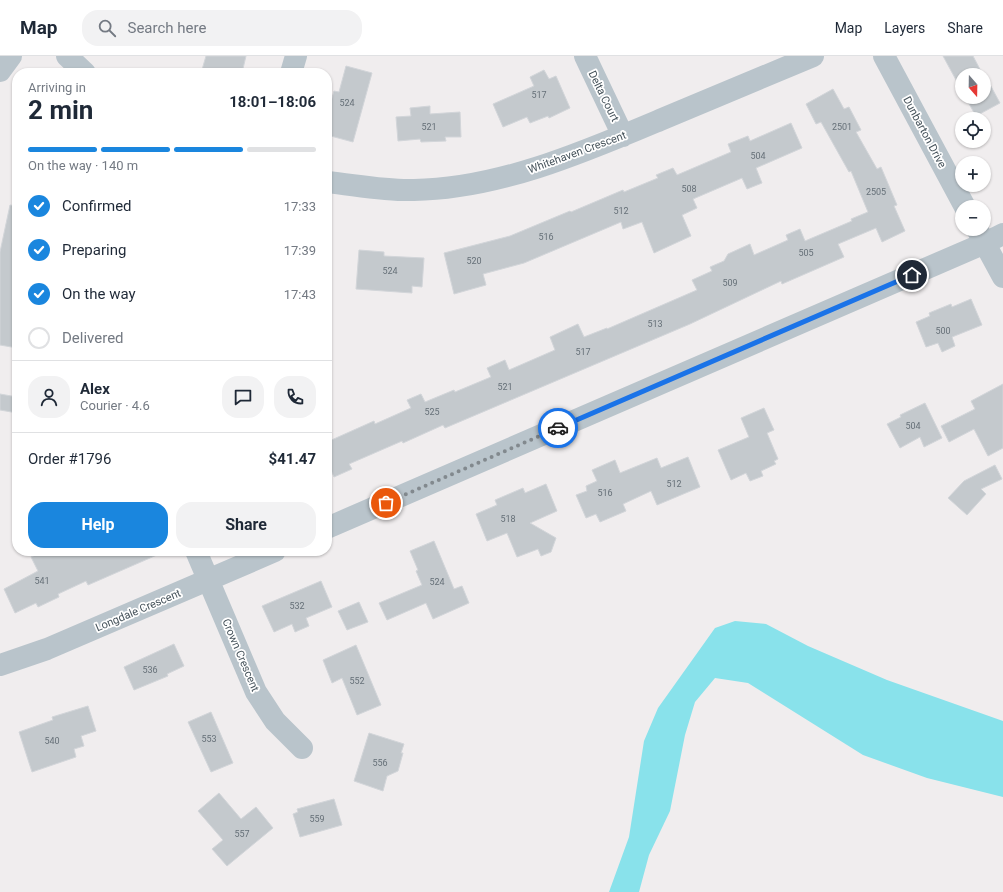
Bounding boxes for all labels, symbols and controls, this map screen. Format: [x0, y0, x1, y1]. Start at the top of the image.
search box [82, 10, 362, 46]
text: Map [20, 16, 58, 39]
icon: search [96, 17, 118, 39]
text: Search here [128, 19, 206, 37]
text: Map [835, 20, 862, 36]
text: Layers [884, 20, 925, 36]
text: Share [947, 20, 983, 36]
north arrow [955, 68, 991, 104]
map controls [955, 68, 991, 236]
street label: Delta Court [586, 69, 622, 124]
text: Arriving in [28, 80, 86, 95]
house number: 517 [531, 90, 547, 100]
text: 18:01–18:06 [229, 93, 316, 111]
street label: Dunbarton Drive [900, 94, 949, 170]
text: 2 min [28, 95, 93, 125]
house number: 524 [339, 98, 355, 108]
button: locate [955, 112, 991, 148]
house number: 521 [421, 122, 437, 132]
house number: 2501 [832, 122, 852, 132]
street label: Whitehaven Crescent [526, 129, 628, 176]
house number: 504 [750, 151, 766, 161]
button: + [955, 156, 991, 192]
text: On the way · 140 m [28, 158, 138, 173]
house number: 508 [681, 184, 697, 194]
house number: 2505 [866, 187, 886, 197]
icon: check [28, 195, 50, 217]
text: Confirmed [62, 197, 132, 215]
text: 17:33 [284, 199, 316, 214]
button: − [955, 200, 991, 236]
house number: 512 [613, 206, 629, 216]
house number: 516 [538, 232, 554, 242]
icon: check [28, 239, 50, 261]
text: Preparing [62, 241, 126, 259]
text: 17:39 [284, 243, 316, 258]
house number: 505 [798, 248, 814, 258]
house number: 520 [466, 256, 482, 266]
pin [895, 258, 929, 292]
icon: home [901, 264, 923, 286]
house number: 524 [382, 266, 398, 276]
house number: 509 [722, 278, 738, 288]
icon: check [28, 283, 50, 305]
text: On the way [62, 285, 136, 303]
text: 17:43 [284, 287, 316, 302]
house number: 513 [647, 319, 663, 329]
house number: 500 [935, 326, 951, 336]
text: Delivered [62, 329, 124, 347]
house number: 517 [575, 347, 591, 357]
button: person [28, 376, 70, 418]
button: chat [222, 376, 264, 418]
button: phone [274, 376, 316, 418]
text: Alex [80, 380, 110, 398]
house number: 521 [497, 382, 513, 392]
text: Courier · 4.6 [80, 398, 150, 413]
house number: 525 [424, 407, 440, 417]
courier [538, 408, 578, 448]
icon: car [547, 417, 569, 439]
house number: 504 [905, 421, 921, 431]
text: Order #1796 [28, 450, 111, 468]
text: $41.47 [269, 450, 316, 468]
house number: 512 [666, 479, 682, 489]
pin [369, 486, 403, 520]
house number: 516 [597, 488, 613, 498]
icon: bag [375, 492, 397, 514]
button: Help [28, 502, 168, 548]
button: Share [176, 502, 316, 548]
house number: 518 [500, 514, 516, 524]
house number: 541 [34, 576, 50, 586]
house number: 524 [429, 577, 445, 587]
street label: Longdale Crescent [94, 586, 183, 634]
house number: 532 [289, 601, 305, 611]
street label: Crown Crescent [219, 617, 262, 694]
house number: 536 [142, 665, 158, 675]
house number: 552 [349, 676, 365, 686]
house number: 553 [201, 734, 217, 744]
house number: 540 [44, 736, 60, 746]
house number: 556 [372, 758, 388, 768]
house number: 559 [309, 814, 325, 824]
house number: 557 [234, 829, 250, 839]

